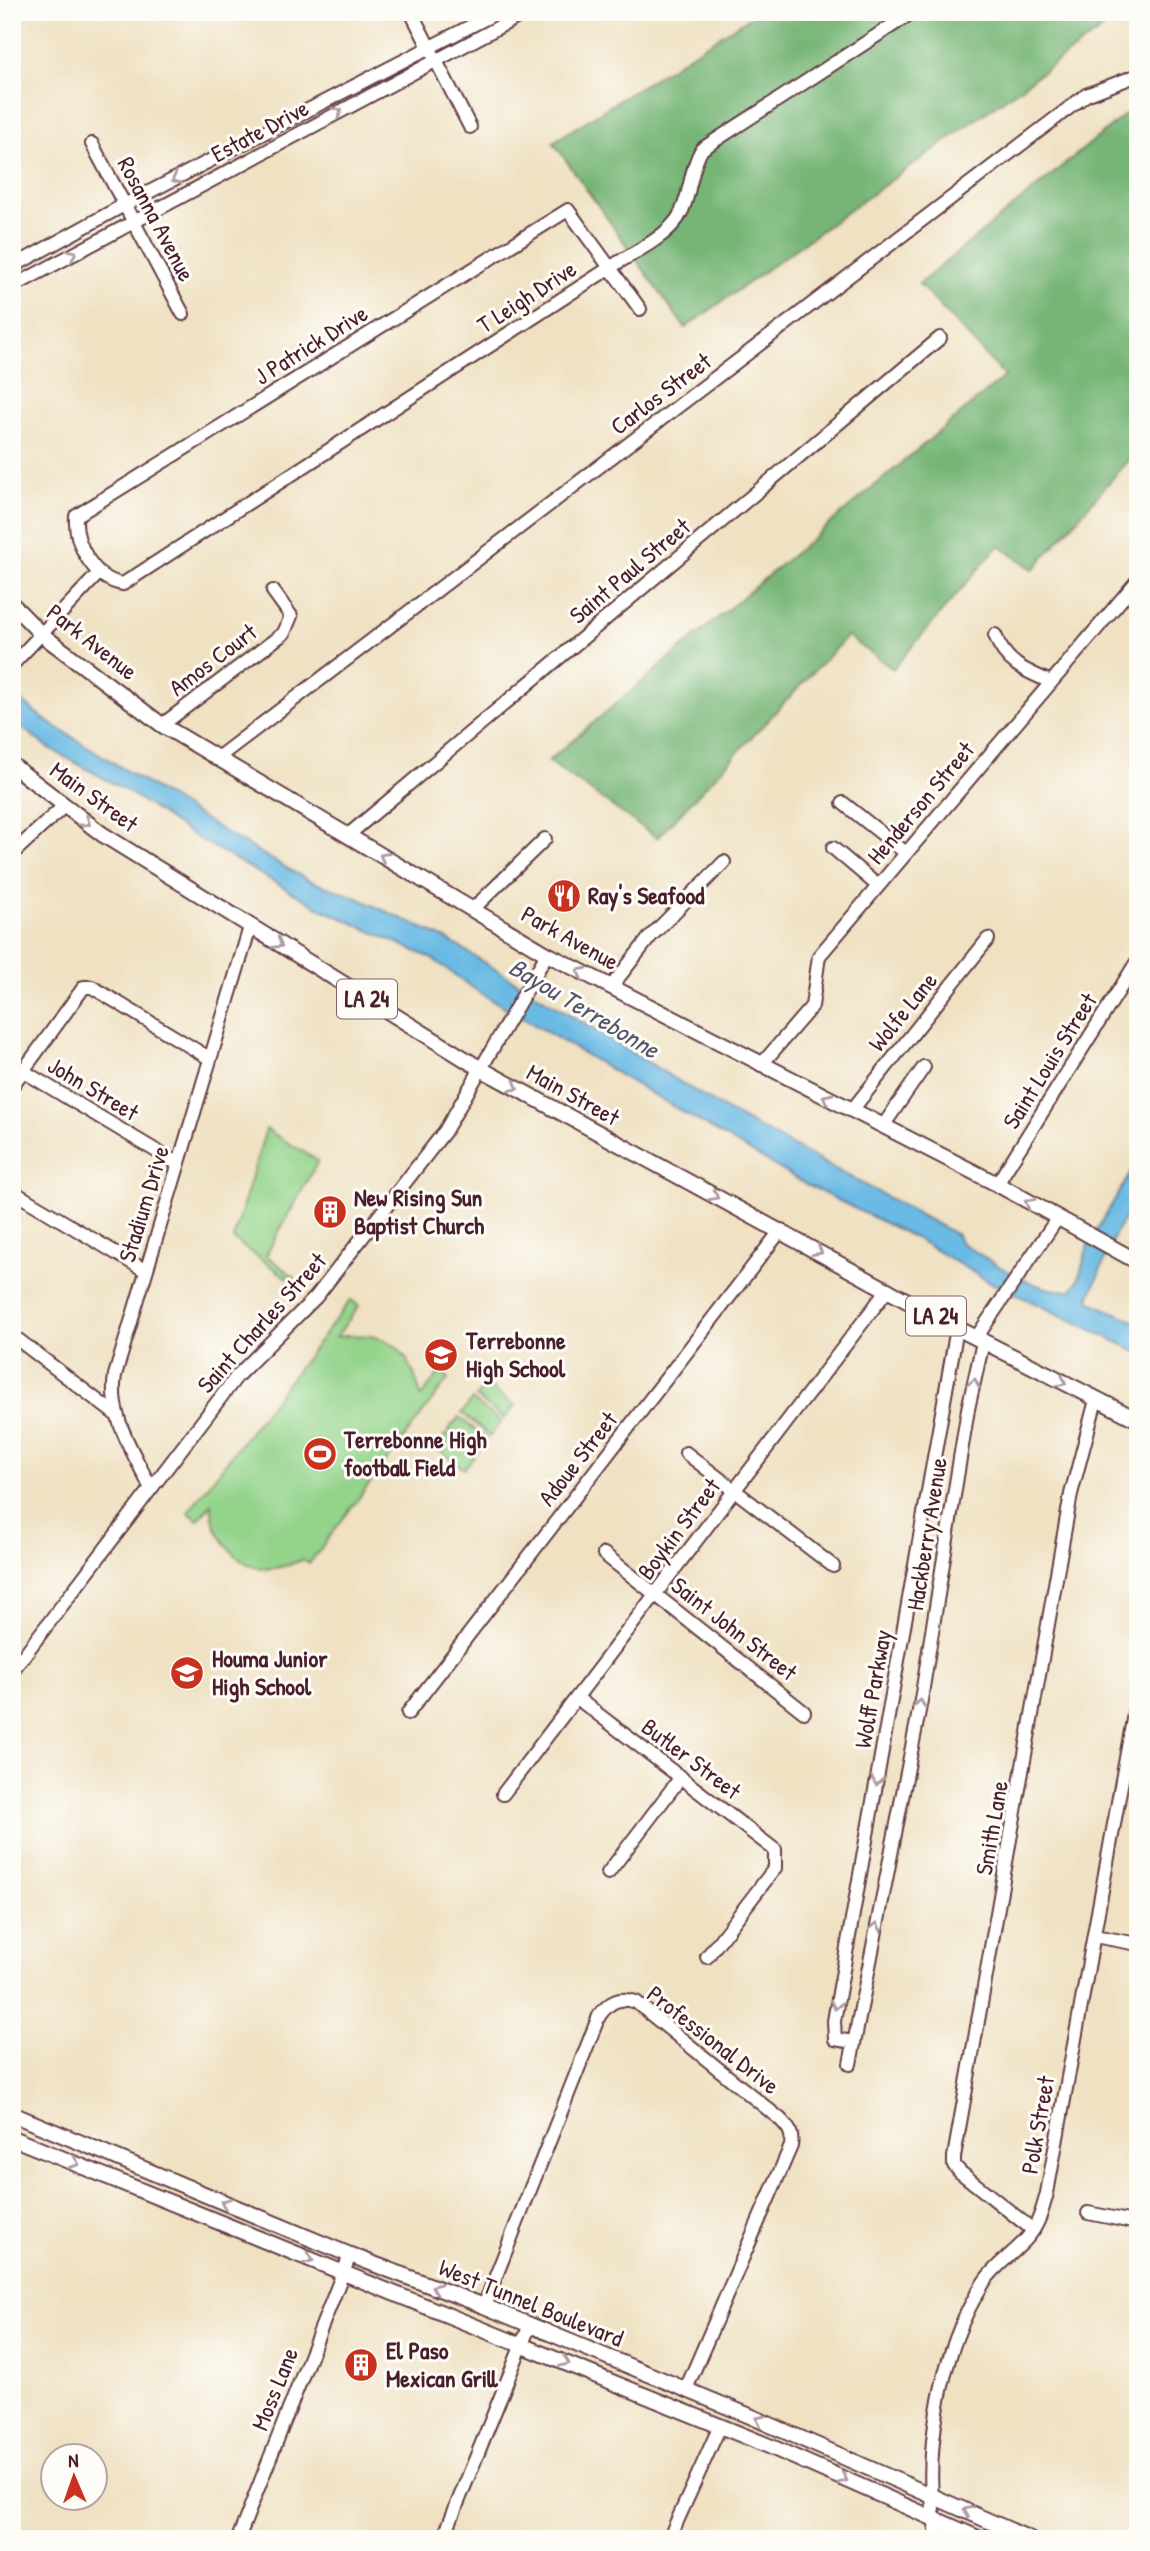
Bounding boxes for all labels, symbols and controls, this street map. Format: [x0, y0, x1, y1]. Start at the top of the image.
street label: Estate Drive [205, 91, 314, 169]
one-way arrow [331, 107, 343, 121]
street label: Rosanna Avenue [111, 151, 203, 287]
one-way arrow [171, 170, 184, 184]
one-way arrow [65, 249, 78, 263]
street label: T Leigh Drive [471, 252, 583, 340]
street label: J Patrick Drive [248, 296, 374, 392]
street label: Carlos Street [603, 344, 718, 442]
street label: Saint Paul Street [562, 510, 697, 630]
street label: Park Avenue [41, 596, 145, 687]
street label: Amos Court [162, 615, 264, 703]
street label: Henderson Street [859, 734, 981, 870]
street label: Main Street [44, 753, 146, 839]
one-way arrow [78, 814, 91, 826]
one-way arrow [379, 852, 391, 865]
restaurant icon: Ray's Seafood [545, 877, 583, 915]
place label: Ray's Seafood [588, 879, 705, 912]
street label: Park Avenue [516, 897, 625, 977]
one-way arrow [270, 935, 283, 948]
water label: Bayou Terrebonne [502, 949, 667, 1068]
street label: Wolfe Lane [860, 965, 944, 1058]
one-way arrow [576, 966, 588, 980]
road number: LA 24 [337, 980, 397, 1018]
street label: Saint Louis Street [995, 986, 1104, 1135]
street label: John Street [42, 1048, 146, 1128]
street label: Main Street [521, 1056, 626, 1133]
one-way arrow [507, 1079, 519, 1092]
one-way arrow [822, 1092, 834, 1106]
street label: Stadium Drive [110, 1141, 176, 1266]
place label: New Rising Sun Baptist Church [354, 1181, 484, 1242]
one-way arrow [707, 1187, 719, 1201]
building icon: New Rising Sun Baptist Church [311, 1193, 349, 1231]
one-way arrow [1023, 1198, 1036, 1211]
one-way arrow [811, 1243, 824, 1256]
street label: Saint Charles Street [190, 1245, 333, 1400]
road number: LA 24 [906, 1296, 966, 1336]
place label: Terrebonne High School [465, 1324, 566, 1385]
school or university icon: Terrebonne High School [422, 1336, 460, 1374]
one-way arrow [1055, 1373, 1067, 1387]
one-way arrow [966, 1377, 980, 1389]
street label: Adoue Street [530, 1404, 625, 1512]
place label: Terrebonne High football Field [343, 1423, 487, 1483]
sports icon: Terrebonne High football Field [301, 1435, 339, 1473]
street label: Hackberry Avenue [898, 1455, 954, 1613]
street label: Boykin Street [629, 1470, 727, 1586]
street label: Saint John Street [665, 1569, 805, 1688]
street label: Wolff Parkway [846, 1627, 898, 1751]
place label: Houma Junior High School [212, 1642, 328, 1703]
school or university icon: Houma Junior High School [168, 1654, 206, 1692]
one-way arrow [912, 1698, 927, 1710]
street label: Butler Street [635, 1710, 748, 1807]
one-way arrow [871, 1775, 886, 1787]
street label: Smith Lane [967, 1778, 1015, 1878]
one-way arrow [868, 1921, 883, 1933]
street label: Professional Drive [641, 1978, 787, 2101]
one-way arrow [830, 1999, 845, 2011]
street label: Polk Street [1013, 2073, 1061, 2176]
one-way arrow [69, 2155, 81, 2169]
one-way arrow [219, 2197, 231, 2211]
one-way arrow [302, 2250, 314, 2264]
street label: West Tunnel Boulevard [434, 2250, 628, 2354]
one-way arrow [430, 2282, 442, 2296]
place label: El Paso Mexican Grill [386, 2334, 498, 2394]
street label: Moss Lane [243, 2342, 305, 2435]
building icon: El Paso Mexican Grill [342, 2346, 380, 2384]
one-way arrow [558, 2354, 570, 2368]
one-way arrow [754, 2414, 767, 2428]
north arrow [38, 2442, 108, 2512]
text: N [68, 2447, 79, 2473]
one-way arrow [835, 2471, 848, 2485]
one-way arrow [963, 2505, 975, 2519]

